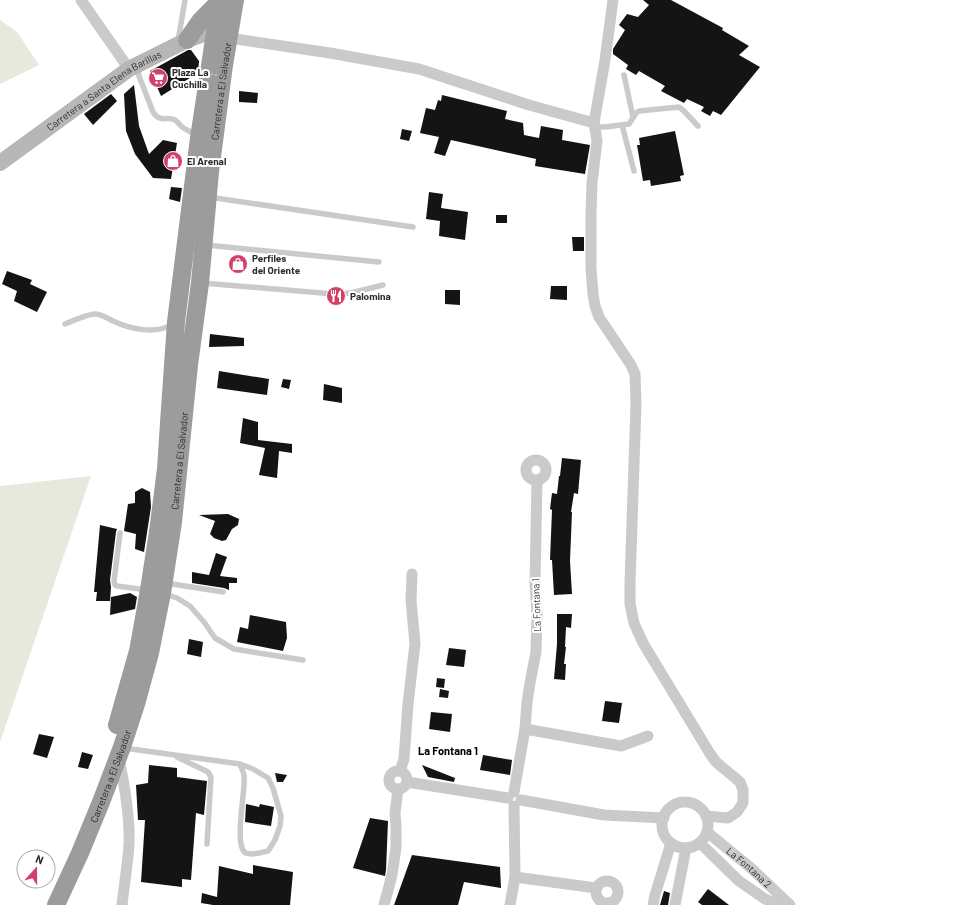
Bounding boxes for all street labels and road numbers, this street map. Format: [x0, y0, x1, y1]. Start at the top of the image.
street label: Carretera a El Salvador [208, 41, 234, 141]
street label: Carretera a Santa Elena Barillas [44, 48, 163, 133]
street label: Carretera a El Salvador [168, 411, 190, 510]
street label: La Fontana 1 [529, 578, 543, 632]
street label: Carretera a El Salvador [87, 728, 133, 824]
street label: La Fontana 2 [724, 845, 774, 890]

